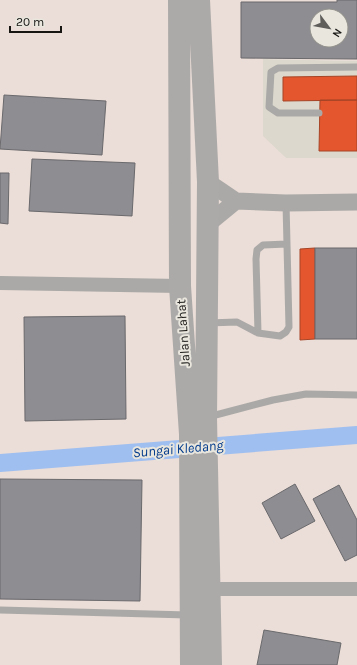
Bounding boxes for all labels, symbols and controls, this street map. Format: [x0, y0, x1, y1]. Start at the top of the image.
scale bar [10, 8, 61, 34]
north arrow [309, 8, 349, 48]
text: 20 m [16, 15, 44, 29]
text: N [329, 26, 345, 40]
street label: Jalan Lahat [173, 299, 193, 367]
water label: Sungai Kledang [132, 437, 225, 461]

